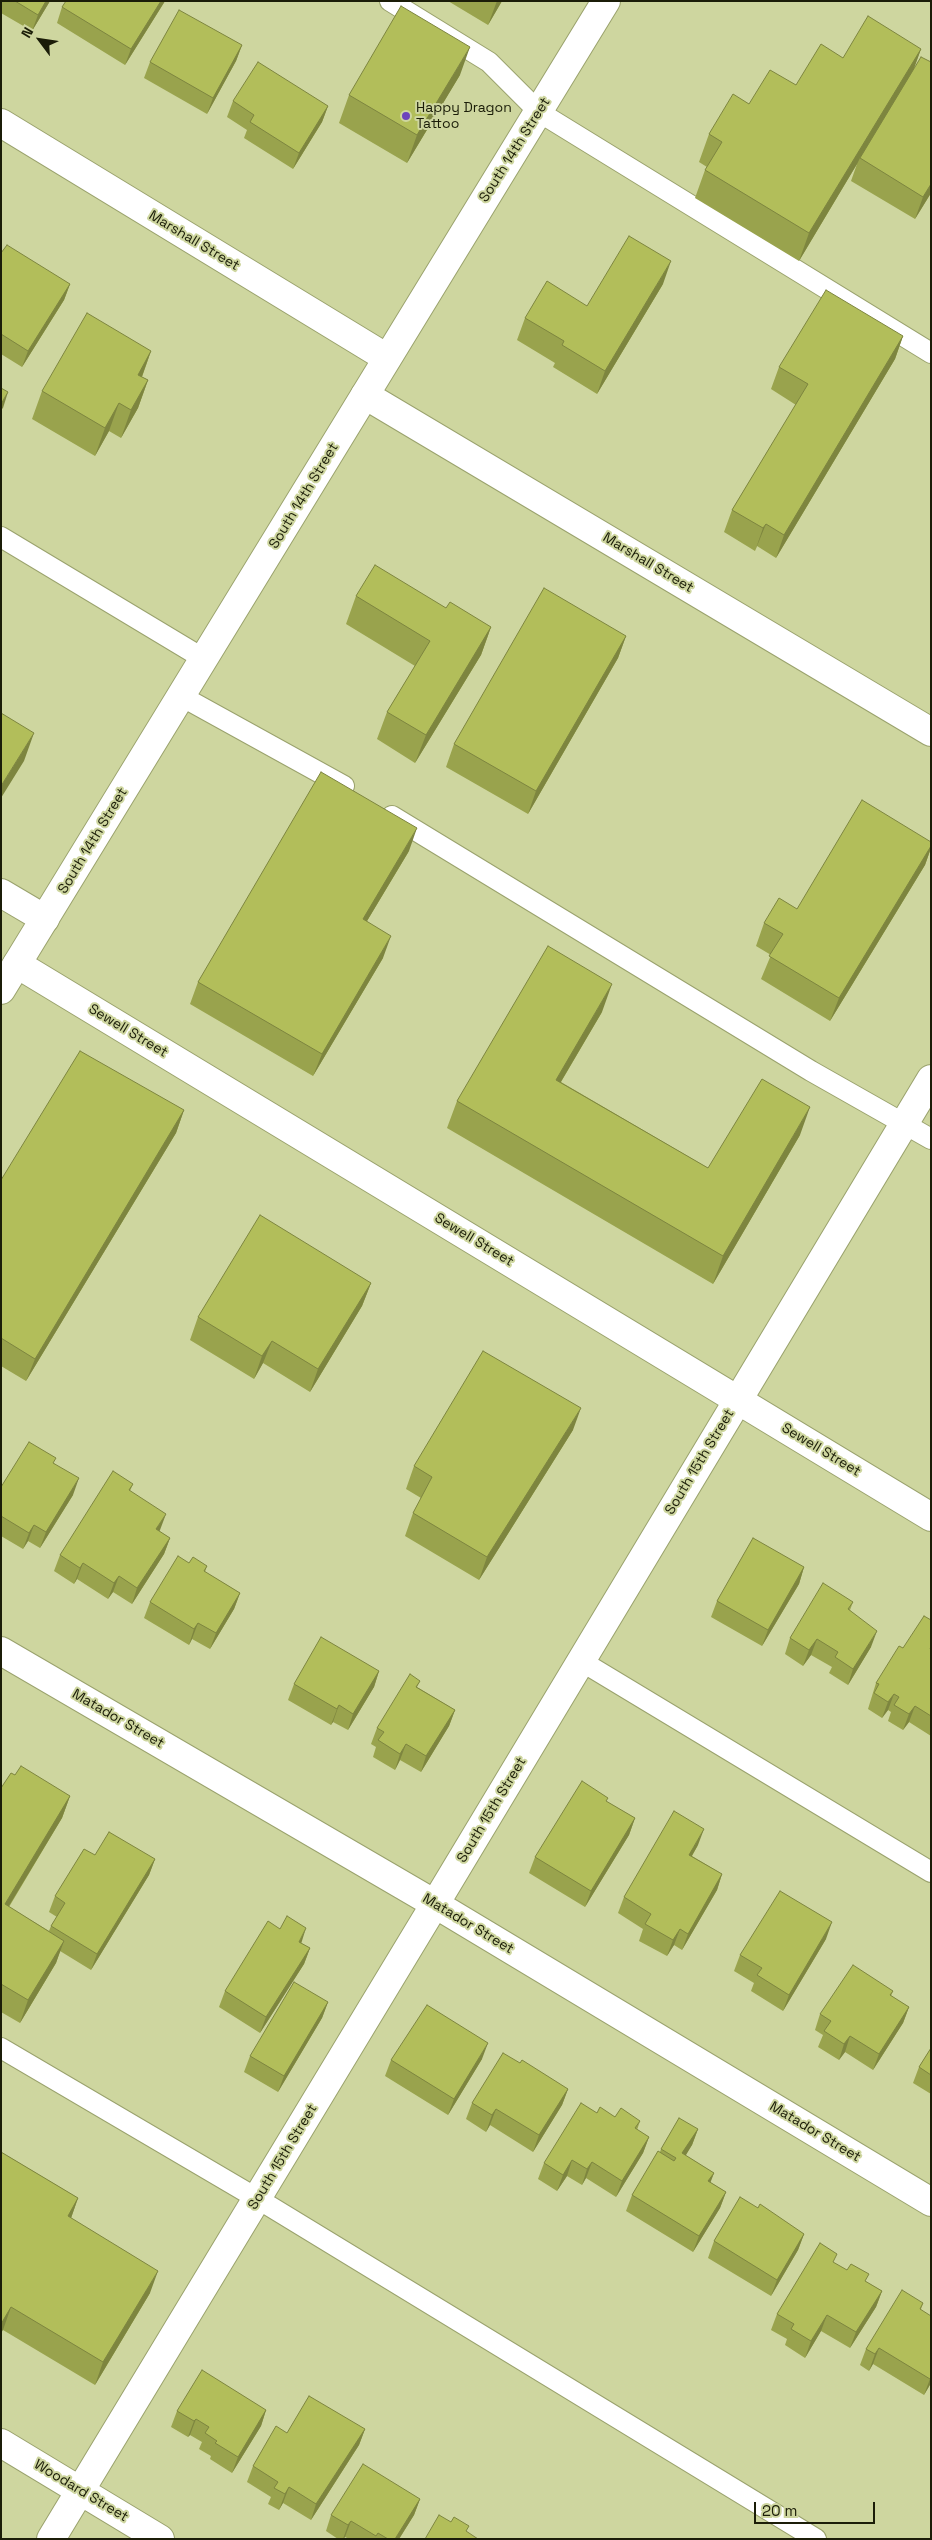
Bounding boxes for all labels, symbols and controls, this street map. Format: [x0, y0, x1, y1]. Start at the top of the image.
north arrow [15, 15, 65, 65]
text: N [17, 24, 37, 41]
street label: South 14th Street [476, 94, 554, 206]
place label: Happy Dragon Tattoo [416, 100, 512, 132]
marker: Happy Dragon Tattoo [400, 110, 412, 122]
street label: Marshall Street [146, 207, 242, 275]
street label: South 14th Street [266, 440, 342, 552]
street label: Marshall Street [600, 529, 696, 597]
street label: South 14th Street [55, 785, 131, 897]
street label: Sewell Street [85, 1001, 171, 1061]
street label: Sewell Street [431, 1210, 517, 1270]
street label: South 15th Street [662, 1406, 738, 1518]
street label: Sewell Street [778, 1420, 864, 1480]
street label: Matador Street [69, 1686, 167, 1752]
street label: South 15th Street [454, 1754, 530, 1866]
street label: Matador Street [419, 1890, 517, 1958]
street label: Matador Street [766, 2098, 864, 2166]
street label: South 15th Street [245, 2101, 321, 2213]
street label: Woodard Street [31, 2456, 131, 2526]
scale bar [757, 2492, 878, 2524]
text: 20 m [762, 2501, 797, 2520]

